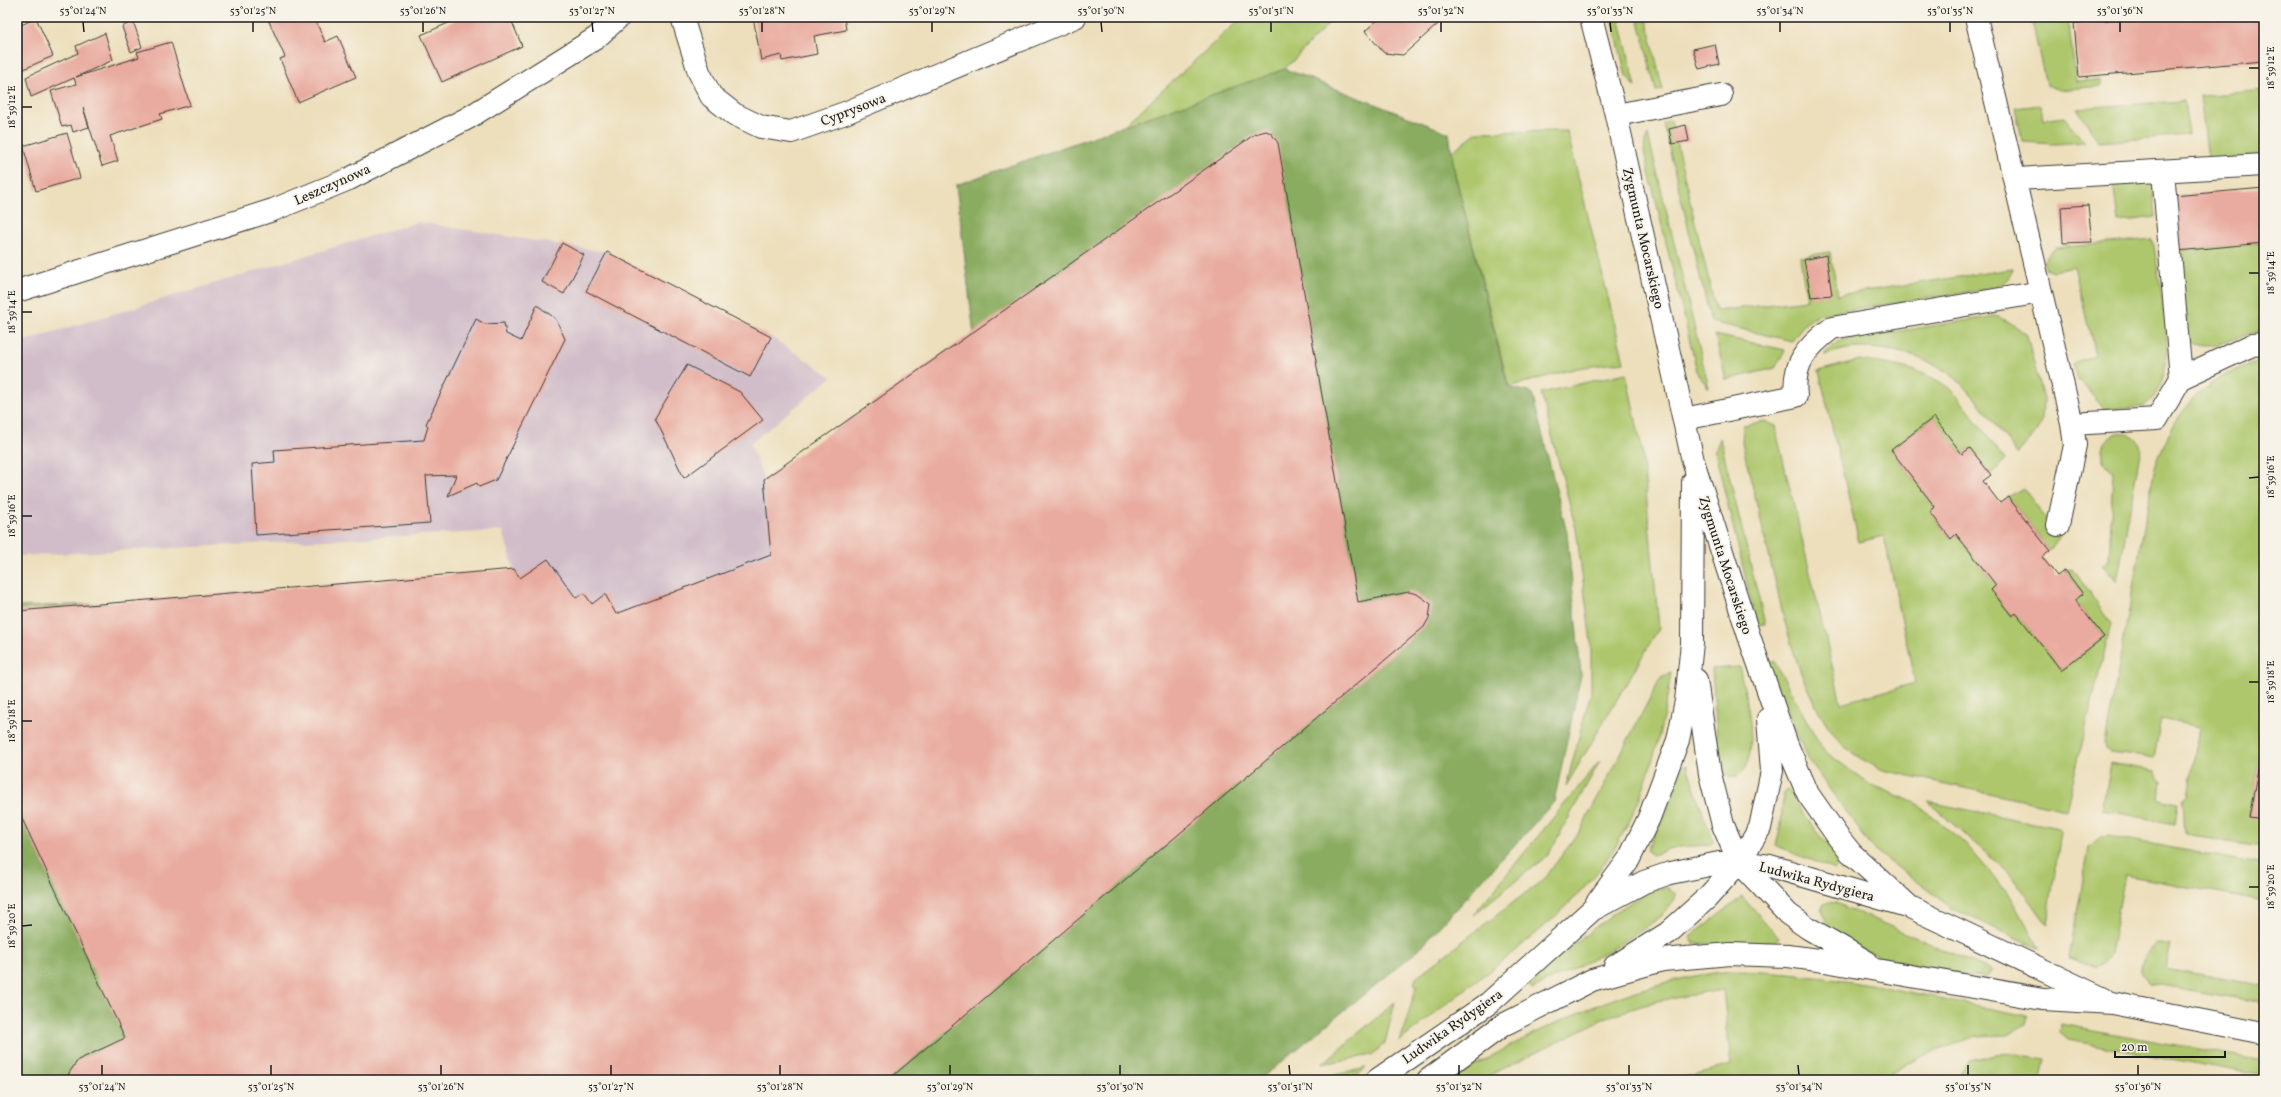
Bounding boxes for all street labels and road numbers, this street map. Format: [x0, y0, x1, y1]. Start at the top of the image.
street label: Cyprysowa [818, 89, 889, 132]
street label: Leszczynowa [291, 160, 374, 211]
street label: Zygmunta Mocarskiego [1617, 166, 1668, 311]
street label: Zygmunta Mocarskiego [1693, 494, 1756, 637]
street label: Ludwika Rydygiera [1757, 858, 1876, 907]
street label: Ludwika Rydygiera [1399, 985, 1507, 1069]

